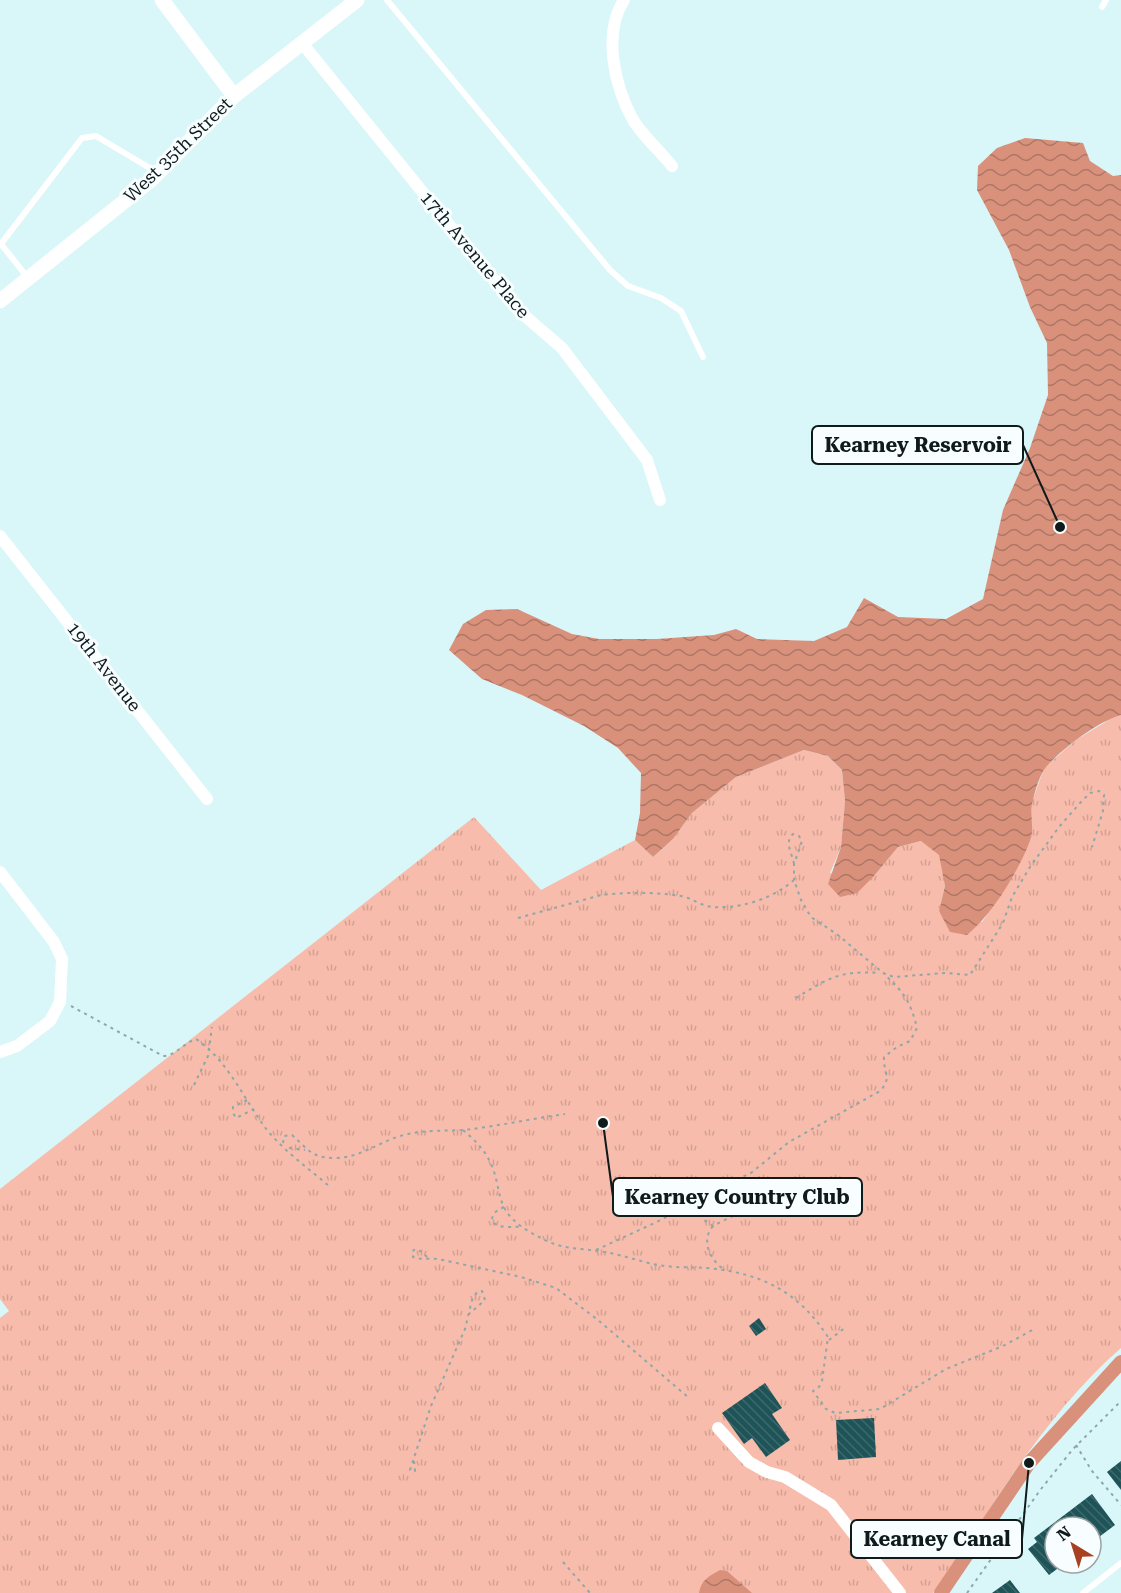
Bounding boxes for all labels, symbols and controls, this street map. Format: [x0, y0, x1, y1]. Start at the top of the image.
street label: West 35th Street [119, 93, 236, 206]
street label: 17th Avenue Place [416, 187, 534, 322]
callout: Kearney Reservoir [812, 426, 1023, 464]
text: Kearney Reservoir [824, 433, 1012, 457]
street label: 19th Avenue [63, 618, 146, 716]
callout: Kearney Country Club [613, 1178, 862, 1216]
text: Kearney Country Club [624, 1185, 850, 1209]
north arrow [1043, 1515, 1103, 1575]
callout: Kearney Canal [851, 1520, 1022, 1558]
text: N [1053, 1522, 1075, 1545]
text: Kearney Canal [863, 1527, 1011, 1551]

